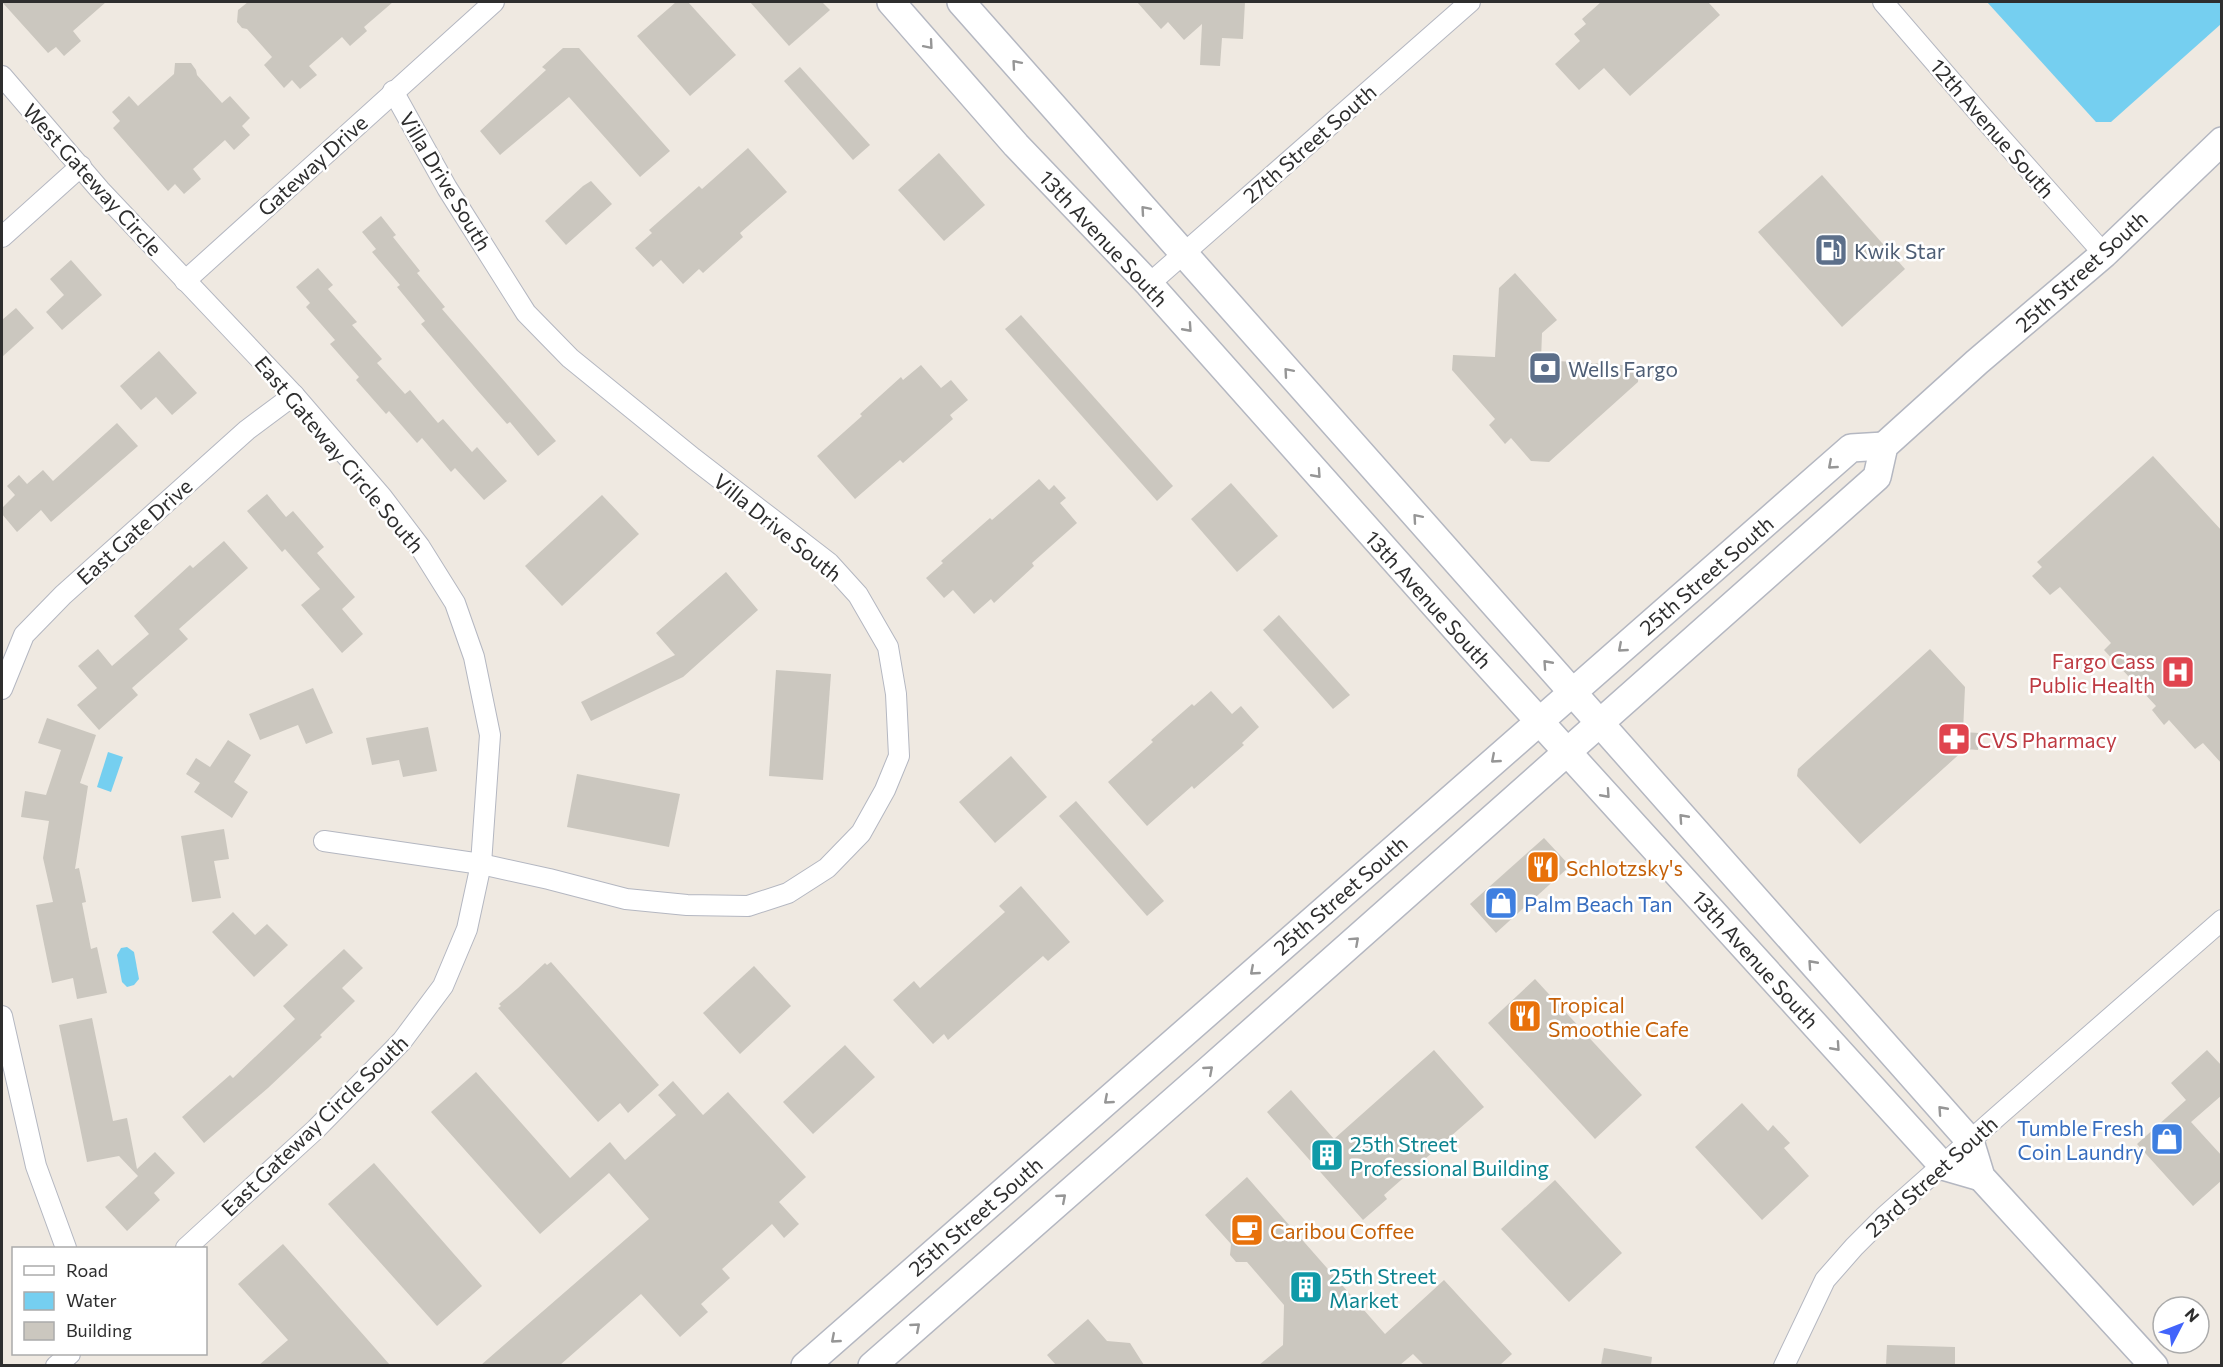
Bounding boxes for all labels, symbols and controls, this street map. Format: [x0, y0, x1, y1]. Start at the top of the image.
one-way arrow [922, 39, 933, 49]
street label: 12th Avenue South [1926, 53, 2060, 203]
one-way arrow [1012, 60, 1023, 71]
street label: 27th Street South [1237, 78, 1381, 208]
street label: West Gateway Circle [18, 98, 168, 260]
street label: Villa Drive South [395, 107, 497, 255]
street label: Gateway Drive [252, 109, 372, 221]
street label: 13th Avenue South [1035, 165, 1173, 311]
street label: 25th Street South [2010, 205, 2152, 337]
one-way arrow [1141, 206, 1152, 217]
fuel station icon: Kwik Star [1813, 232, 1849, 268]
place label: Kwik Star [1854, 238, 1945, 263]
one-way arrow [1181, 321, 1192, 332]
street label: East Gateway Circle South [250, 350, 430, 558]
bank icon: Wells Fargo [1527, 350, 1563, 386]
place label: Wells Fargo [1568, 356, 1678, 381]
one-way arrow [1284, 368, 1295, 379]
one-way arrow [1828, 458, 1839, 469]
one-way arrow [1310, 467, 1321, 477]
street label: Villa Drive South [709, 468, 847, 586]
street label: East Gate Drive [71, 473, 197, 589]
street label: 25th Street South [1634, 510, 1778, 640]
one-way arrow [1414, 514, 1425, 525]
street label: 13th Avenue South [1361, 525, 1497, 673]
one-way arrow [1618, 641, 1629, 652]
place label: Fargo Cass Public Health [2029, 648, 2155, 697]
hospital icon: Fargo Cass Public Health [2160, 654, 2196, 690]
one-way arrow [1543, 660, 1554, 671]
pharmacy icon: CVS Pharmacy [1936, 721, 1972, 757]
place label: CVS Pharmacy [1977, 727, 2117, 752]
one-way arrow [1491, 752, 1502, 763]
one-way arrow [1599, 787, 1610, 798]
one-way arrow [1679, 814, 1690, 825]
street label: 25th Street South [1268, 830, 1412, 960]
restaurant icon: Schlotzsky's [1525, 849, 1561, 885]
place label: Schlotzsky's [1566, 855, 1683, 880]
shop icon: Palm Beach Tan [1483, 885, 1519, 921]
street label: 13th Avenue South [1688, 885, 1824, 1033]
place label: Palm Beach Tan [1524, 891, 1673, 916]
one-way arrow [1348, 937, 1359, 948]
one-way arrow [1808, 960, 1819, 971]
one-way arrow [1250, 964, 1261, 975]
place label: Tropical Smoothie Cafe [1548, 992, 1689, 1041]
restaurant icon: Tropical Smoothie Cafe [1507, 998, 1543, 1034]
street label: East Gateway Circle South [216, 1029, 412, 1221]
one-way arrow [1829, 1040, 1840, 1051]
one-way arrow [1202, 1066, 1213, 1077]
one-way arrow [1104, 1093, 1115, 1104]
one-way arrow [1938, 1106, 1949, 1116]
street label: 23rd Street South [1860, 1110, 2002, 1242]
place label: Tumble Fresh Coin Laundry [2017, 1115, 2144, 1164]
shop icon: Tumble Fresh Coin Laundry [2149, 1121, 2185, 1157]
place label: 25th Street Professional Building [1350, 1131, 1549, 1180]
building icon: 25th Street Professional Building [1309, 1137, 1345, 1173]
street label: 25th Street South [903, 1151, 1047, 1281]
one-way arrow [1055, 1194, 1066, 1205]
cafe icon: Caribou Coffee [1229, 1212, 1265, 1248]
place label: Caribou Coffee [1270, 1218, 1414, 1243]
legend [12, 1247, 207, 1355]
text: Road [66, 1259, 108, 1281]
place label: 25th Street Market [1329, 1263, 1437, 1312]
building icon: 25th Street Market [1288, 1269, 1324, 1305]
text: Water [66, 1289, 117, 1311]
north arrow [2151, 1295, 2211, 1355]
text: N [2181, 1304, 2204, 1325]
text: Building [66, 1319, 132, 1341]
one-way arrow [909, 1323, 919, 1334]
one-way arrow [831, 1332, 842, 1343]

